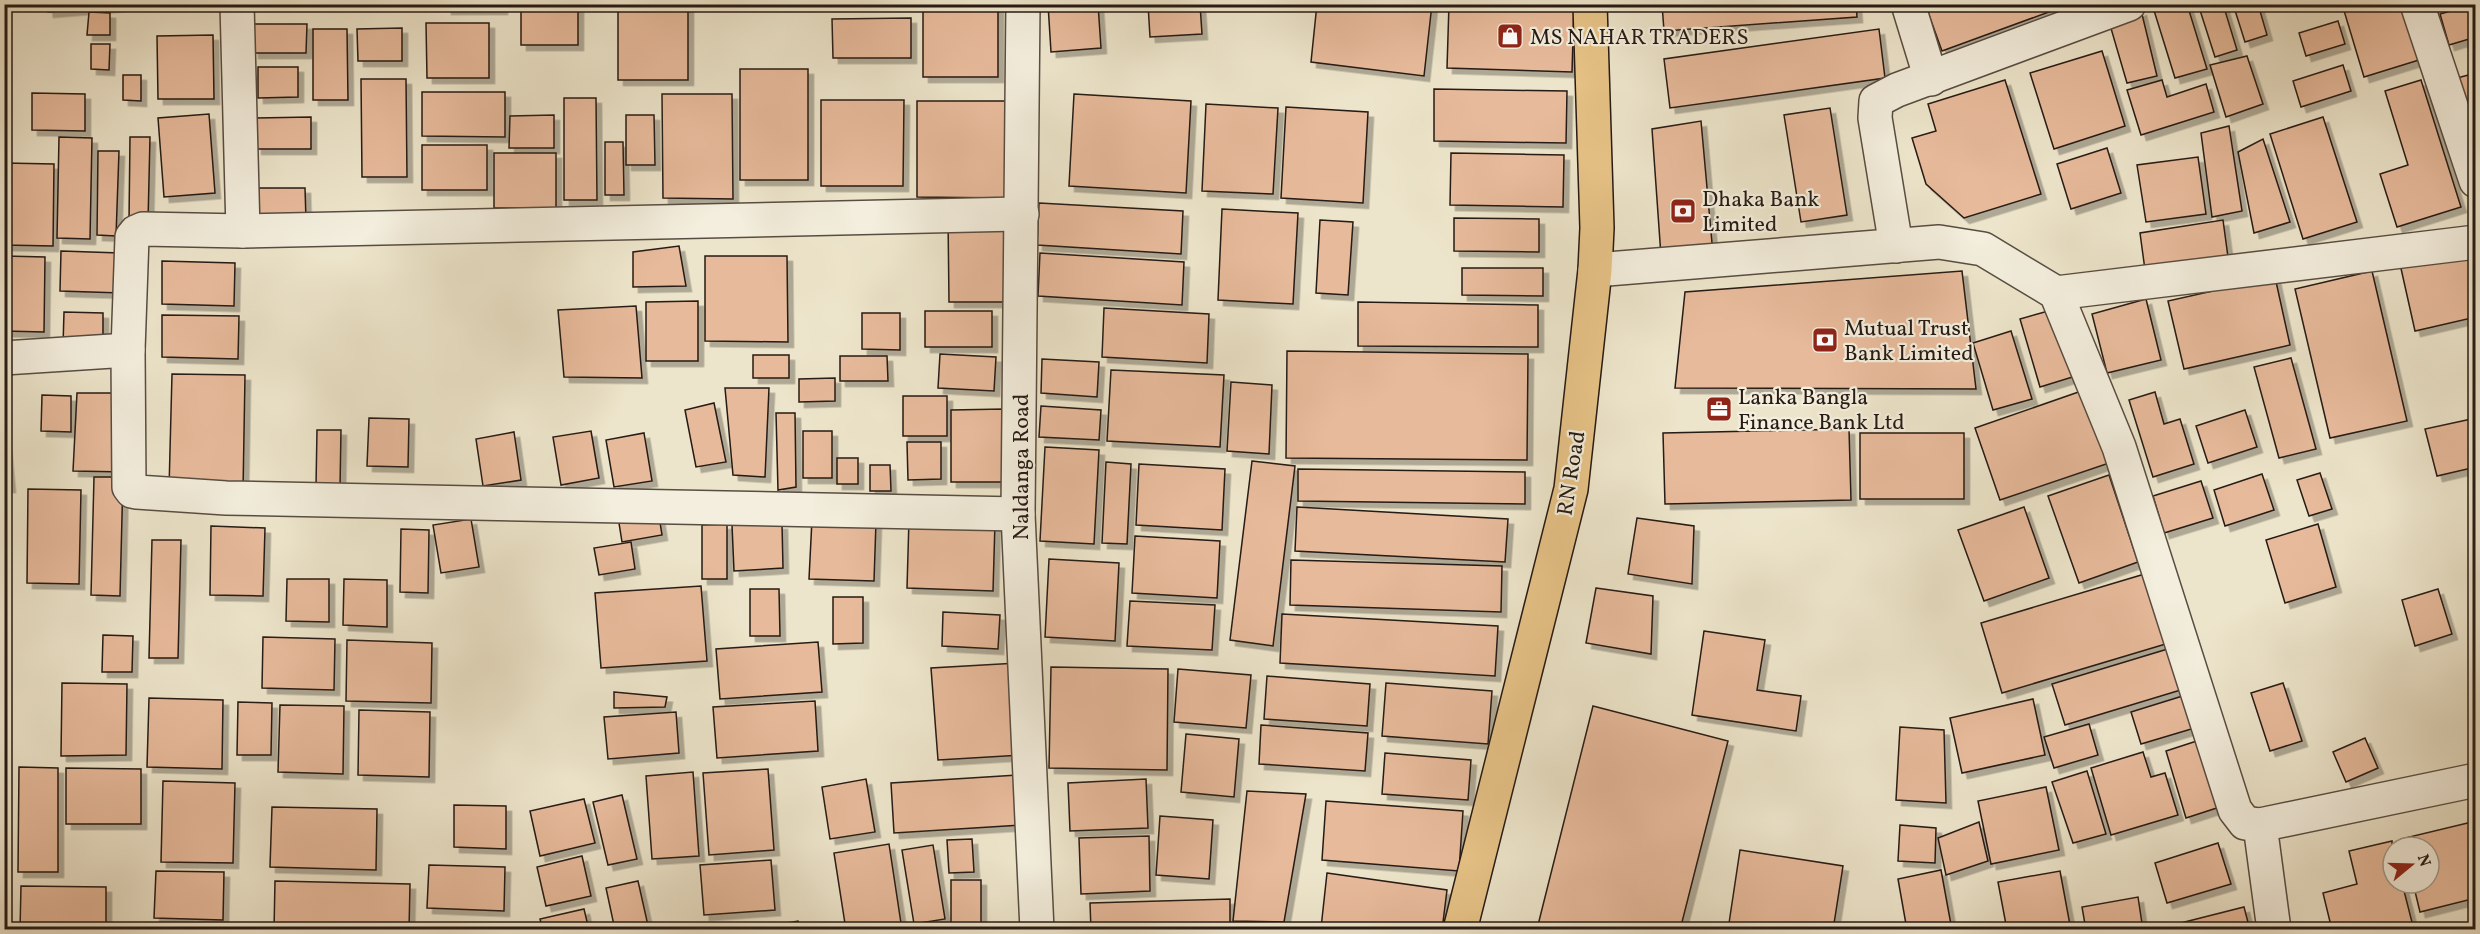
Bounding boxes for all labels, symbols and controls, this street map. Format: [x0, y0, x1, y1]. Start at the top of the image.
shop icon: MS NAHAR TRADERS [1495, 21, 1525, 51]
place label: MS NAHAR TRADERS [1530, 23, 1749, 54]
place label: Dhaka Bank Limited [1702, 185, 1819, 241]
bank icon: Dhaka Bank Limited [1668, 196, 1698, 226]
place label: Mutual Trust Bank Limited [1844, 314, 1974, 370]
bank icon: Mutual Trust Bank Limited [1810, 325, 1840, 355]
place label: Lanka Bangla Finance Bank Ltd [1738, 383, 1905, 439]
street label: Naldanga Road [1007, 394, 1038, 540]
office icon: Lanka Bangla Finance Bank Ltd [1704, 394, 1734, 424]
street label: RN Road [1550, 429, 1594, 518]
north arrow [2381, 835, 2441, 895]
text: N [2411, 852, 2436, 870]

